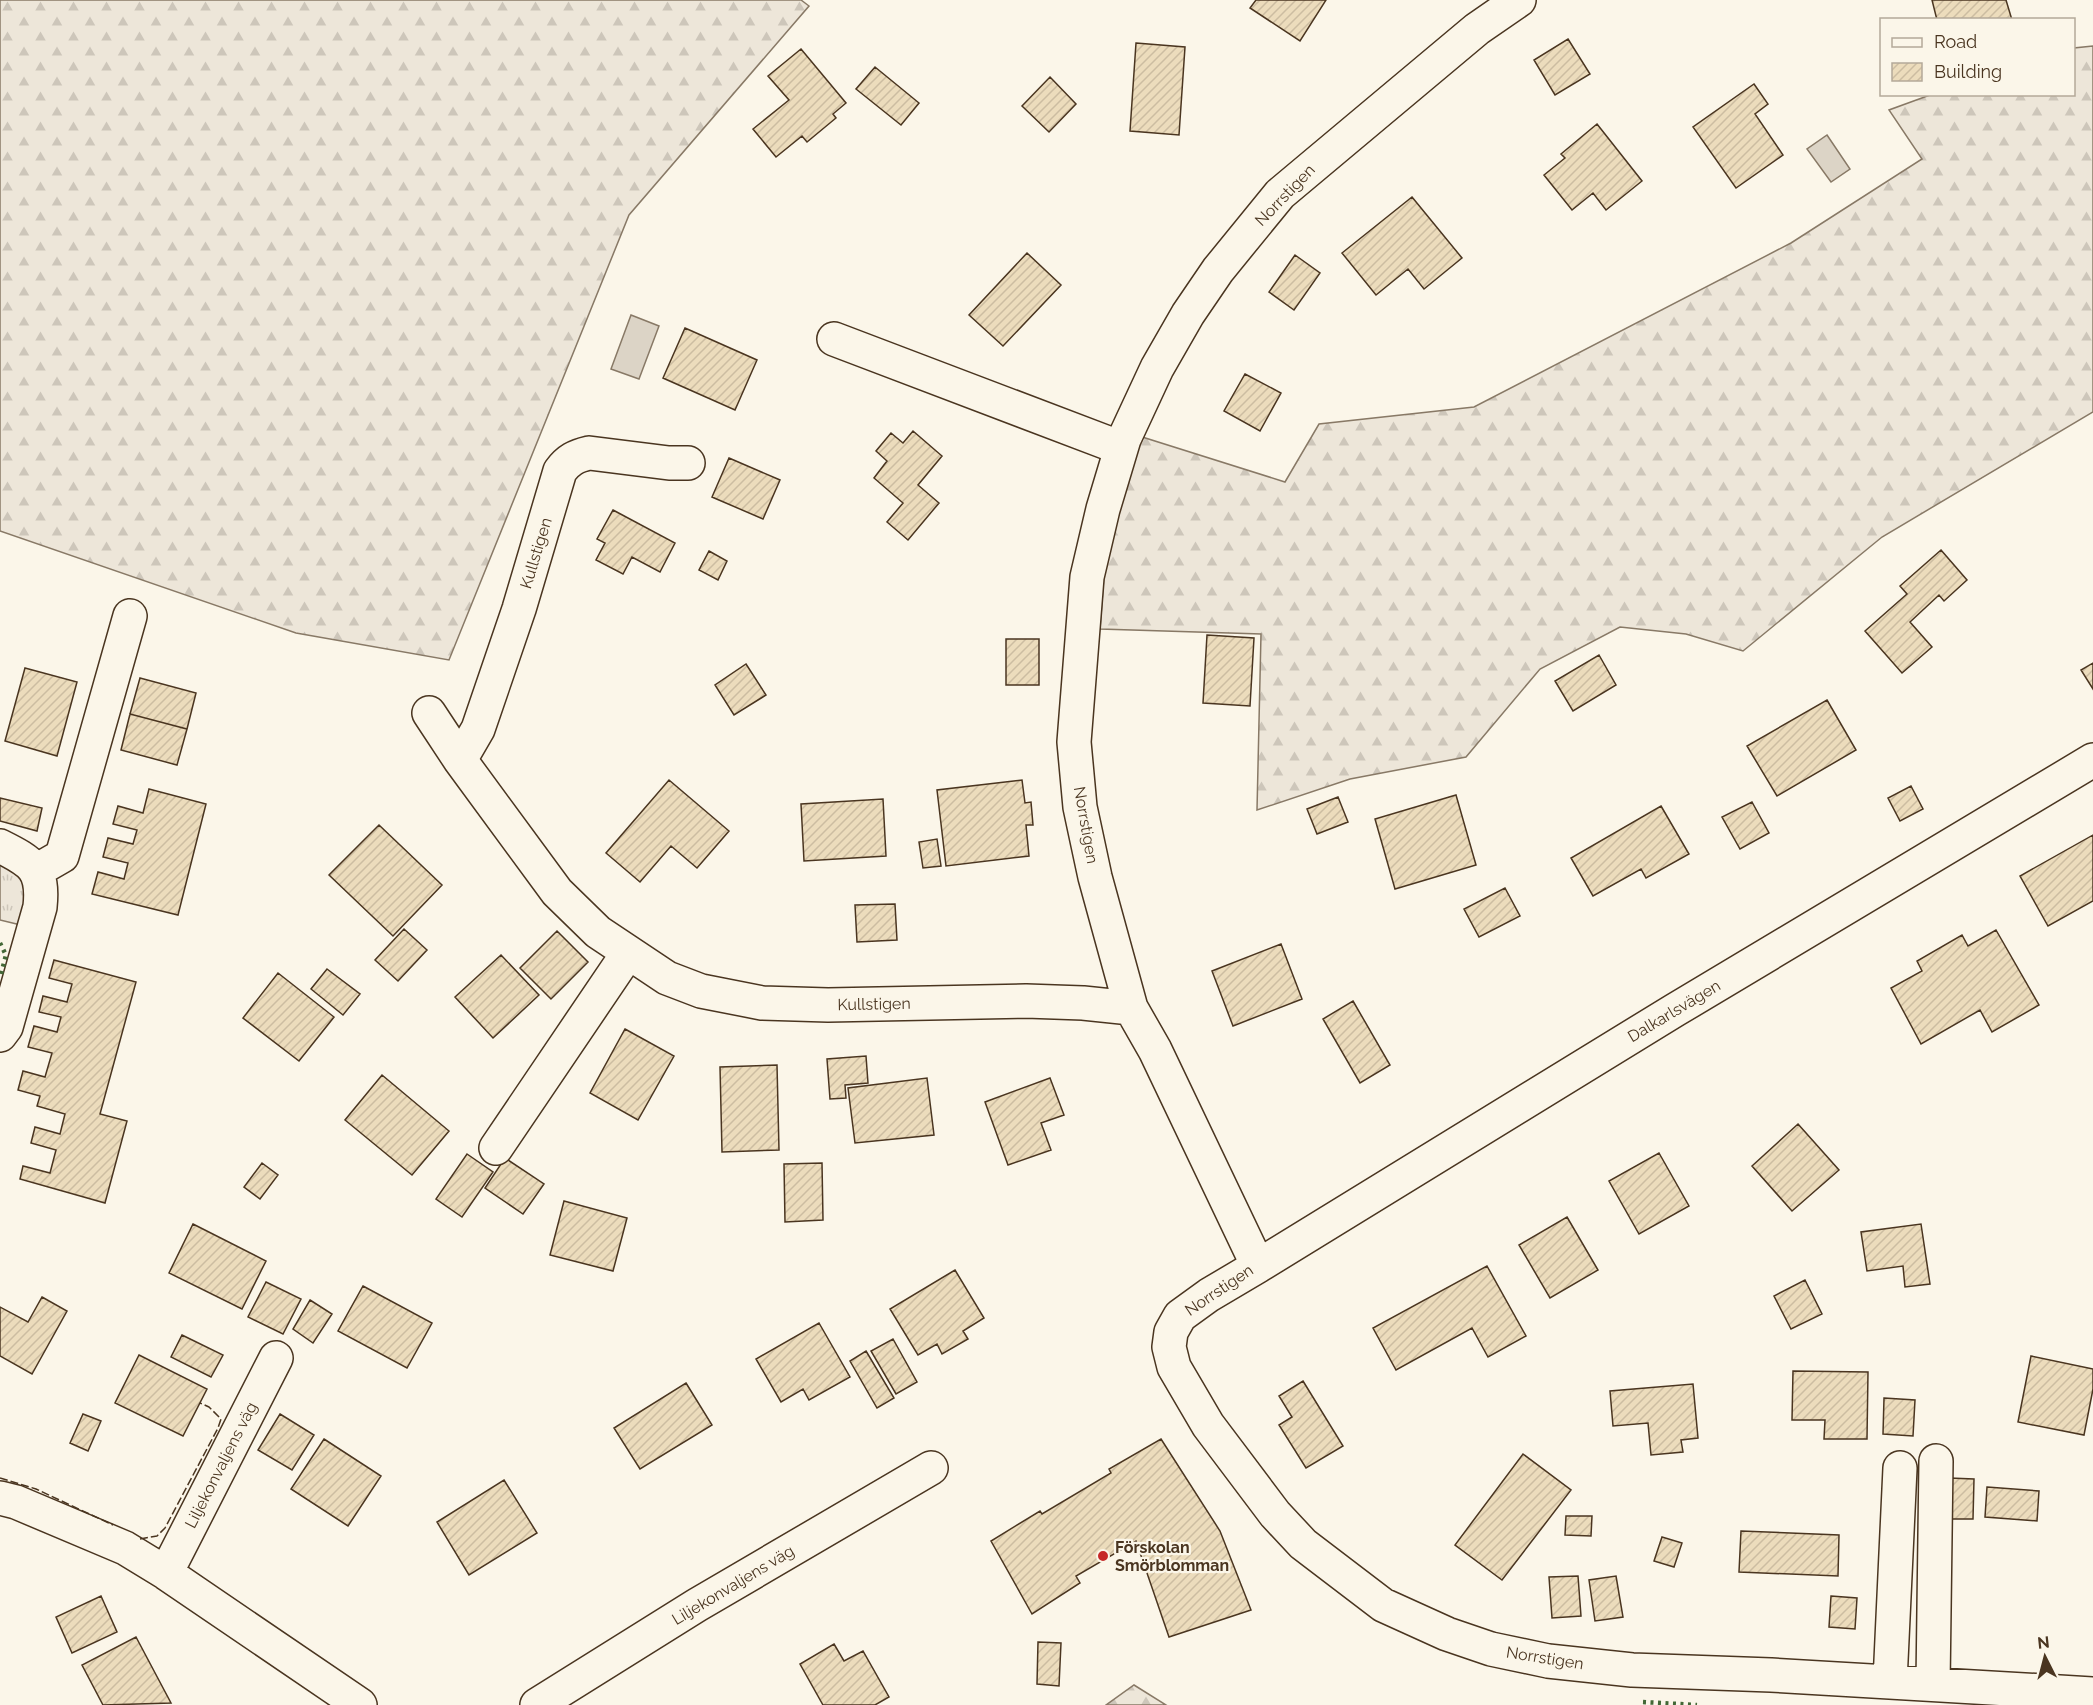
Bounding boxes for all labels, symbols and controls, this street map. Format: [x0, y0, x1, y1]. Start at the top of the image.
legend [1880, 18, 2075, 96]
text: Road [1934, 31, 1977, 52]
text: Building [1934, 61, 2002, 82]
street label: Norrstigen [1251, 160, 1319, 230]
street label: Kullstigen [516, 515, 556, 591]
street label: Norrstigen [1070, 785, 1102, 865]
street label: Dalkarlsvägen [1624, 976, 1724, 1046]
street label: Kullstigen [837, 994, 911, 1014]
street label: Norrstigen [1181, 1260, 1257, 1320]
street label: Liljekonvaljens väg [181, 1399, 261, 1531]
place label: Förskolan Smörblomman [1115, 1538, 1229, 1575]
street label: Liljekonvaljens väg [669, 1541, 797, 1629]
marker: Förskolan Smörblomman [1096, 1549, 1110, 1563]
north arrow [2015, 1627, 2075, 1687]
text: N [2036, 1632, 2051, 1653]
street label: Norrstigen [1505, 1643, 1585, 1673]

